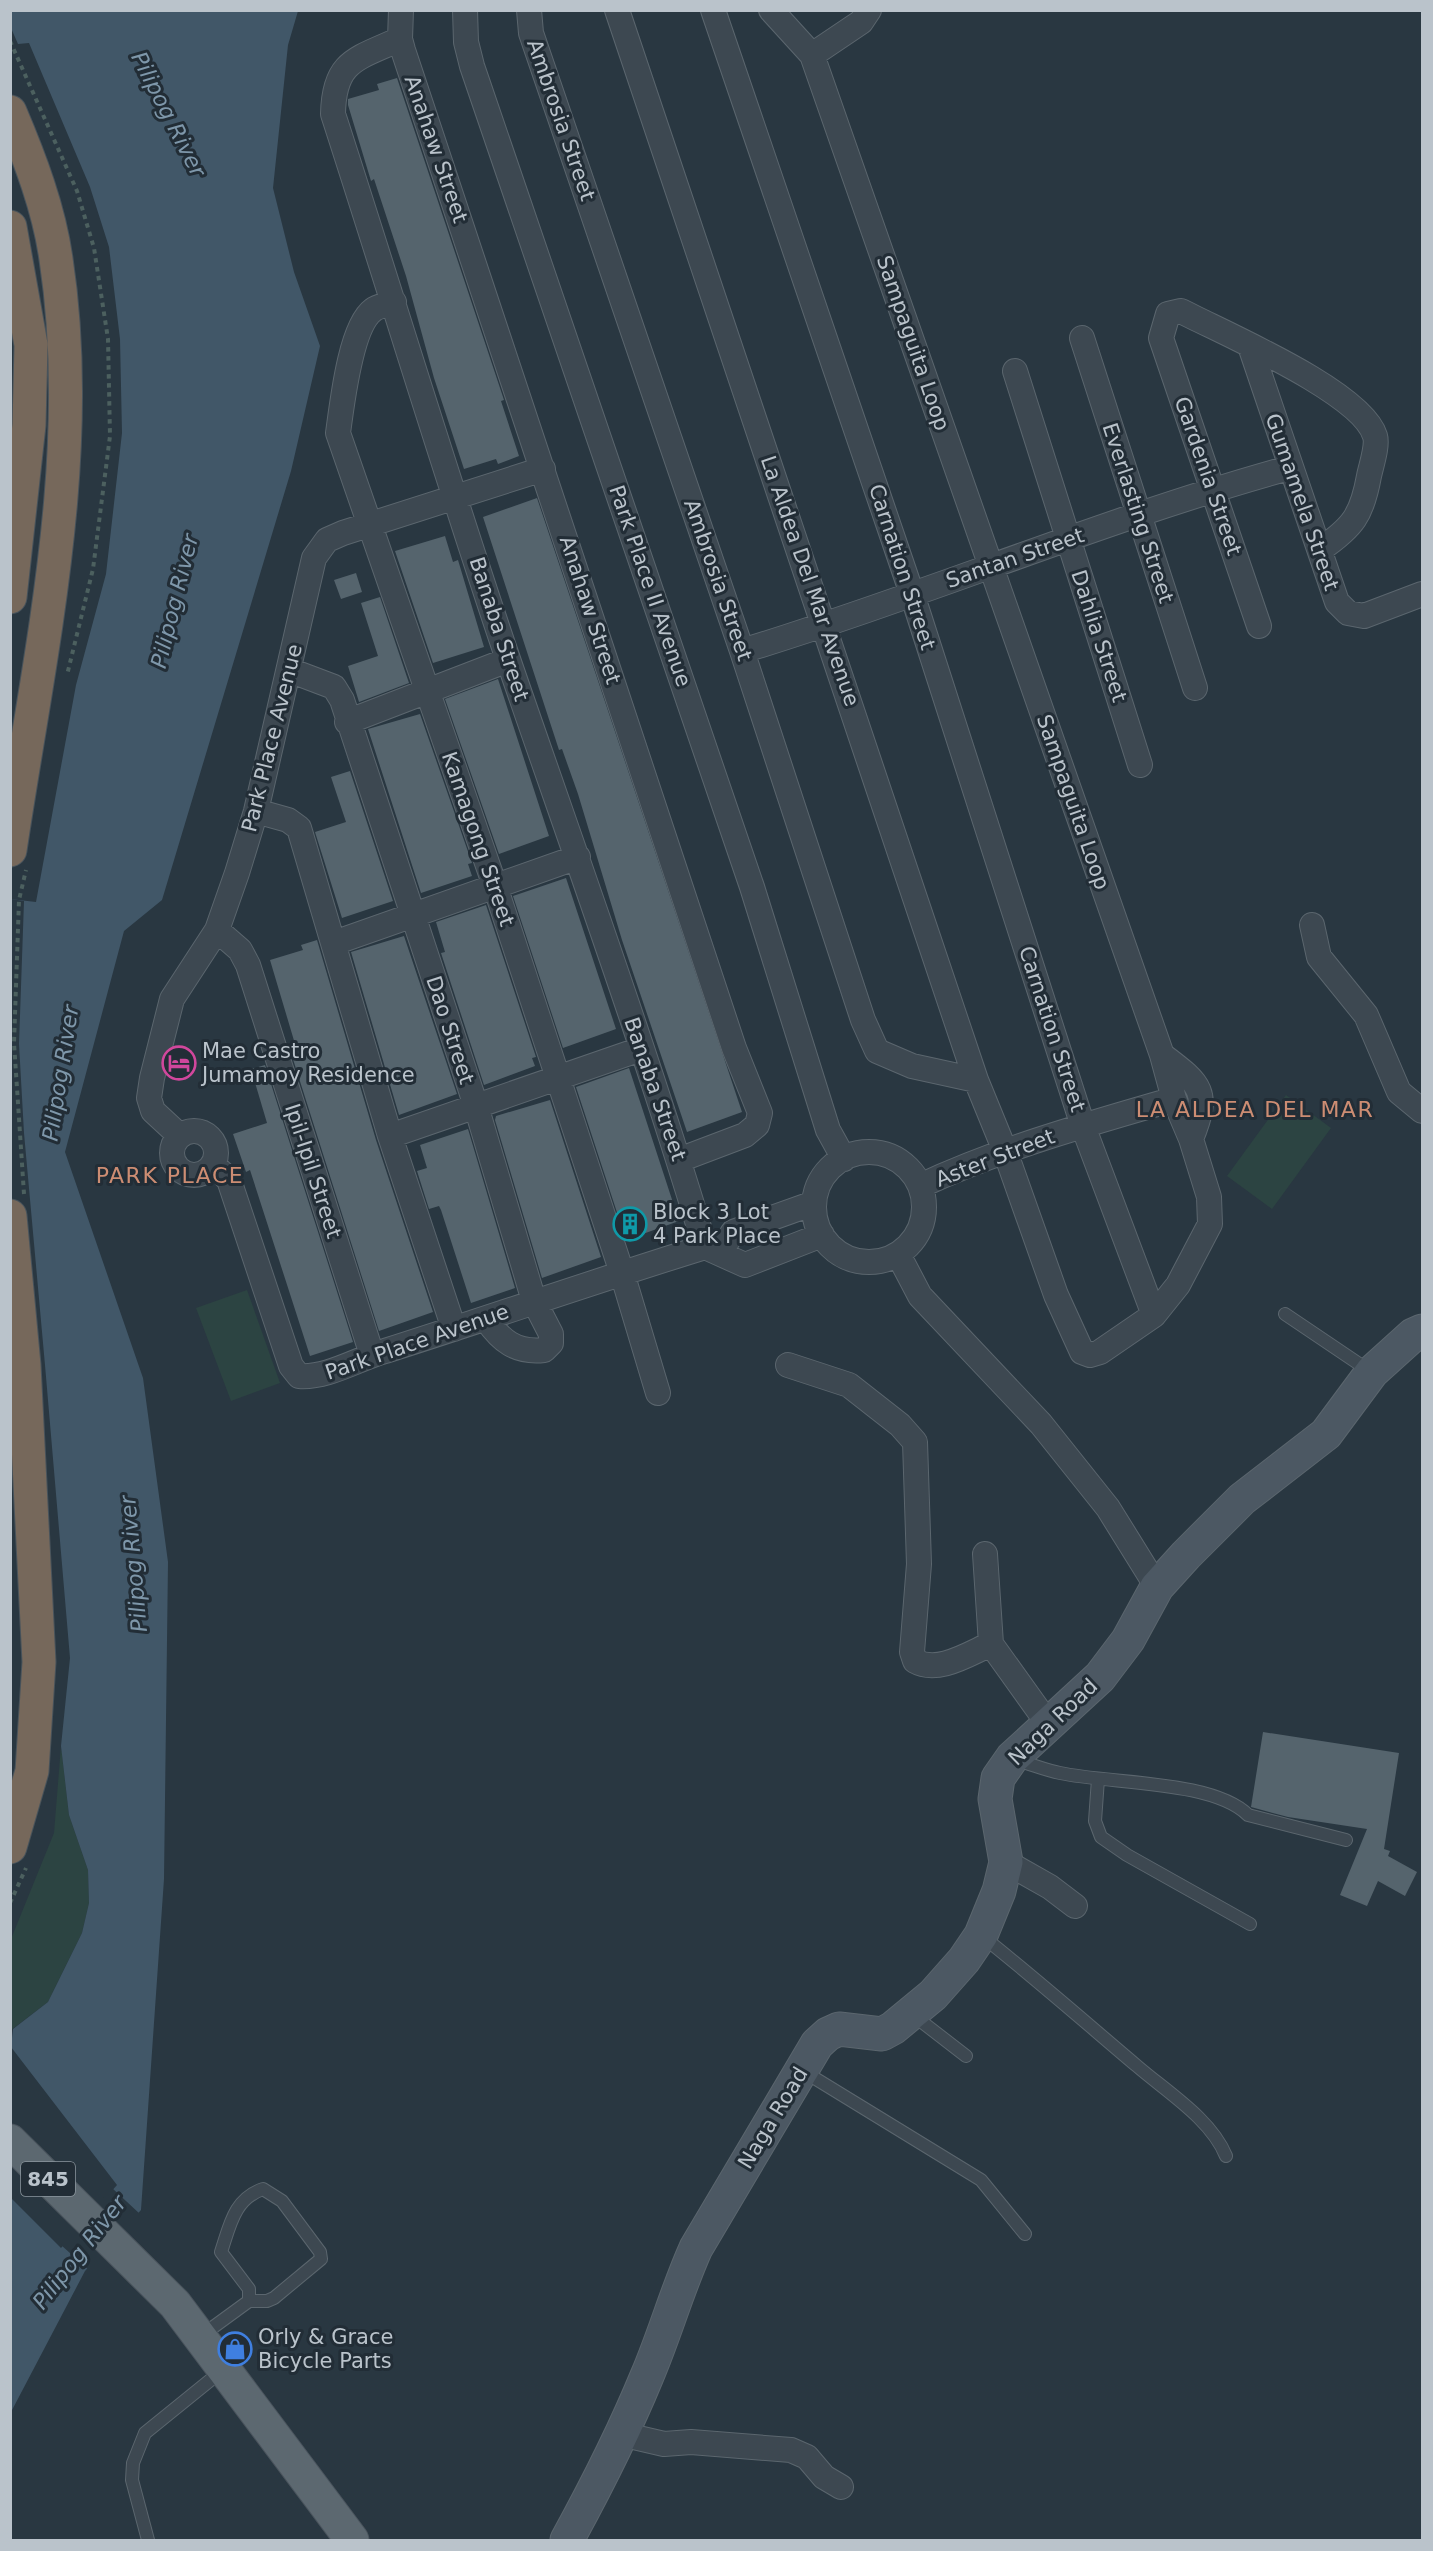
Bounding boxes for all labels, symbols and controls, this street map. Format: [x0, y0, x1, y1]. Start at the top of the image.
street label: Ambrosia Street [522, 36, 600, 204]
water label: Pilipog River [126, 48, 212, 183]
street label: Anahaw Street [400, 72, 472, 226]
street label: Sampaguita Loop [872, 252, 954, 434]
street label: Gardenia Street [1170, 394, 1246, 558]
street label: Gumamela Street [1260, 410, 1344, 594]
street label: Everlasting Street [1098, 420, 1178, 606]
street label: La Aldea Del Mar Avenue [756, 453, 864, 709]
street label: Carnation Street [864, 481, 940, 653]
street label: Park Place II Avenue [604, 482, 696, 690]
street label: Ambrosia Street [679, 496, 757, 664]
street label: Santan Street [943, 523, 1087, 593]
water label: Pilipog River [146, 530, 204, 671]
street label: Anahaw Street [555, 533, 625, 687]
street label: Banaba Street [464, 554, 534, 704]
street label: Dahlia Street [1066, 567, 1132, 705]
street label: Park Place Avenue [237, 642, 307, 834]
street label: Sampaguita Loop [1032, 711, 1114, 893]
street label: Kamagong Street [437, 749, 519, 929]
street label: Carnation Street [1014, 943, 1090, 1115]
street label: Dao Street [421, 973, 479, 1087]
water label: Pilipog River [37, 1002, 84, 1143]
street label: Banaba Street [619, 1014, 691, 1164]
place label: Mae Castro Jumamoy Residence [200, 1039, 415, 1087]
hotel icon: Mae Castro Jumamoy Residence [161, 1045, 197, 1081]
district label: LA ALDEA DEL MAR [1136, 1097, 1374, 1122]
street label: Ipil-Ipil Street [280, 1101, 346, 1241]
street label: Aster Street [932, 1124, 1058, 1192]
district label: PARK PLACE [96, 1163, 244, 1188]
place label: Block 3 Lot 4 Park Place [653, 1200, 781, 1248]
building icon: Block 3 Lot 4 Park Place [612, 1206, 648, 1242]
street label: Park Place Avenue [322, 1299, 512, 1385]
water label: Pilipog River [115, 1493, 152, 1633]
street label: Naga Road [1004, 1674, 1102, 1770]
street label: Naga Road [733, 2063, 813, 2173]
road number: 845 [21, 2162, 75, 2196]
water label: Pilipog River [27, 2189, 133, 2314]
place label: Orly & Grace Bicycle Parts [258, 2325, 393, 2373]
shop icon: Orly & Grace Bicycle Parts [217, 2331, 253, 2367]

